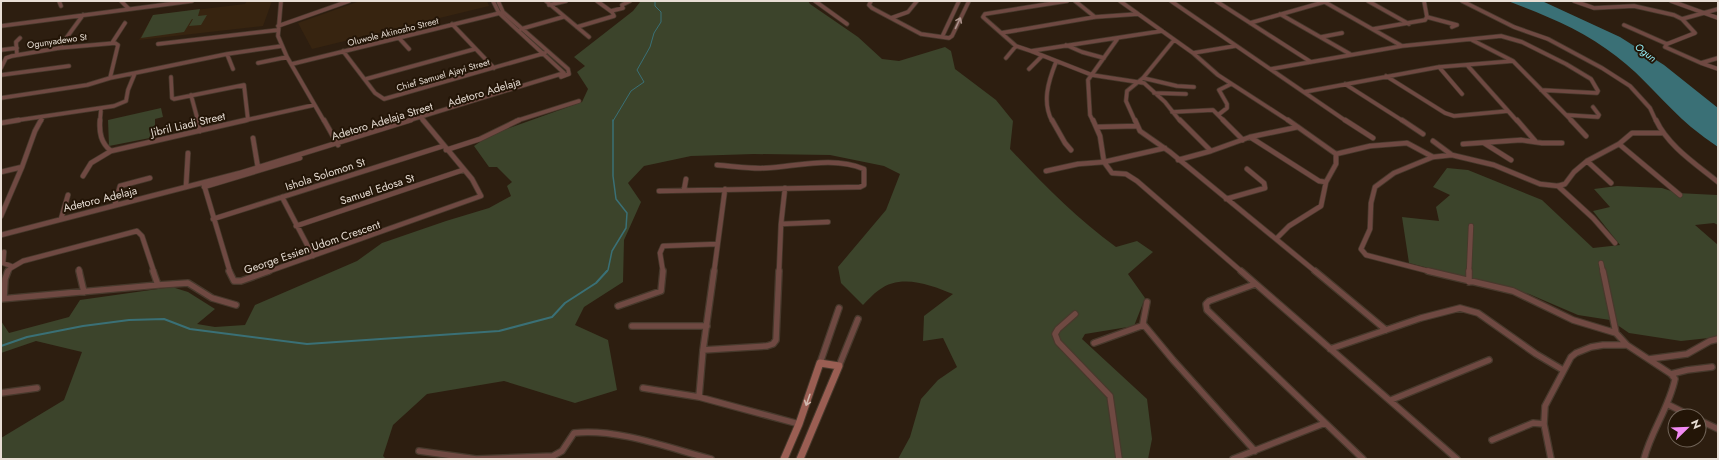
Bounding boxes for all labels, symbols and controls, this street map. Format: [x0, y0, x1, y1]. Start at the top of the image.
street label: Oluwole Akinosho Street [346, 14, 441, 49]
one-way arrow [955, 18, 962, 30]
street label: Ogunyadewo St [26, 30, 88, 51]
water label: Ogun [1632, 39, 1660, 66]
street label: Chief Samuel Ajayi Street [395, 55, 492, 94]
street label: Adetoro Adelaja [445, 73, 523, 111]
street label: Adetoro Adelaja Street [329, 98, 435, 144]
street label: Jibril Liadi Street [147, 108, 227, 141]
street label: Ishola Solomon St [283, 153, 367, 194]
street label: Samuel Edosa St [338, 169, 417, 209]
street label: Adetoro Adelaja [61, 182, 139, 216]
street label: George Essien Udom Crescent [242, 216, 383, 278]
one-way arrow [804, 394, 811, 407]
north arrow [1667, 408, 1707, 448]
text: N [1687, 417, 1705, 431]

